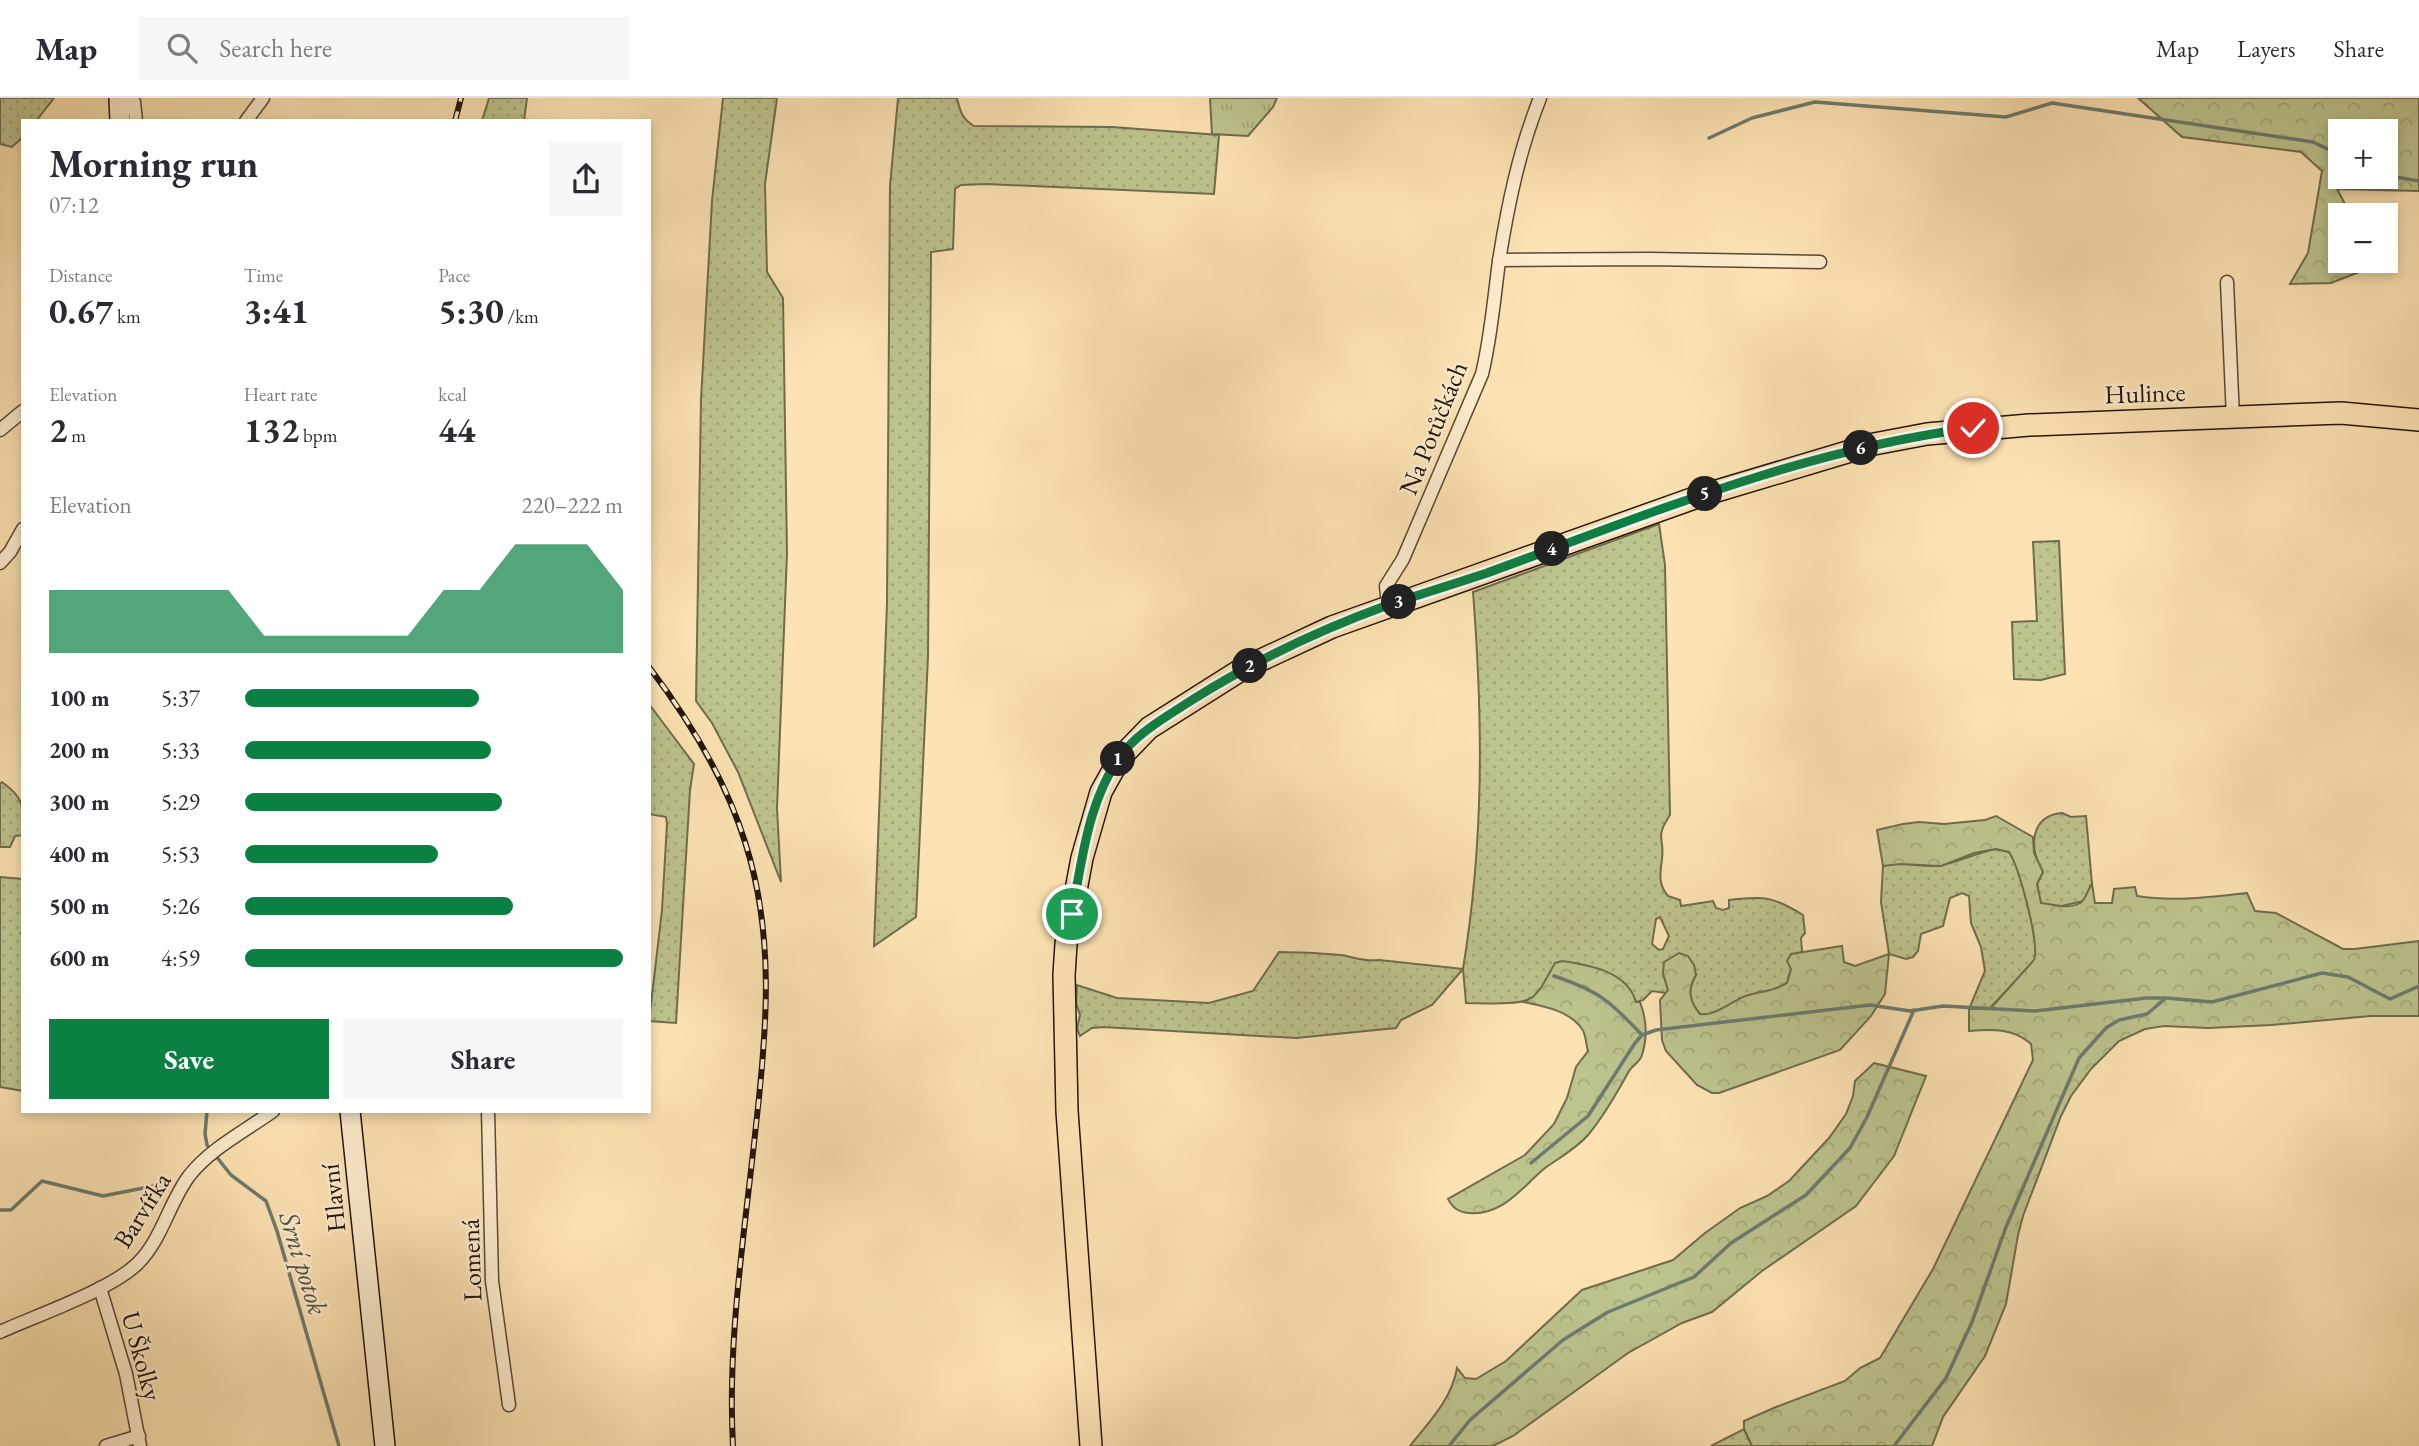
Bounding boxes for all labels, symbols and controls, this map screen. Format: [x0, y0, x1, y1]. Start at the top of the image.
search box [139, 17, 629, 80]
text: Map [35, 27, 97, 70]
icon: search [163, 29, 201, 67]
text: Search here [219, 31, 332, 65]
text: Map [2156, 33, 2199, 64]
text: Layers [2237, 33, 2296, 64]
text: Share [2334, 33, 2384, 64]
map controls [2328, 119, 2398, 273]
button: + [2328, 119, 2398, 189]
text: Morning run [49, 139, 258, 188]
button: share [549, 142, 623, 216]
text: 07:12 [49, 190, 99, 220]
button: − [2328, 203, 2398, 273]
text: Distance [49, 263, 112, 288]
text: Time [244, 263, 283, 288]
text: Pace [438, 263, 470, 288]
text: 0.67 [49, 288, 113, 333]
text: 3:41 [244, 288, 309, 333]
text: 5:30 [438, 288, 504, 333]
text: km [113, 304, 141, 329]
text: /km [504, 304, 539, 329]
street label: Na Potůčkách [1391, 356, 1475, 500]
street label: Hulince [2104, 375, 2186, 411]
text: Elevation [49, 382, 117, 407]
text: Heart rate [244, 382, 317, 407]
text: kcal [438, 382, 467, 407]
pin [1943, 398, 2003, 458]
text: 2 [49, 407, 68, 452]
text: 132 [244, 407, 299, 452]
text: 44 [438, 407, 475, 452]
icon: check [1954, 409, 1992, 447]
text: m [68, 423, 86, 448]
text: bpm [299, 423, 337, 448]
pin: 6 [1843, 430, 1878, 466]
text: 6 [1855, 435, 1866, 460]
pin: 5 [1688, 476, 1722, 512]
text: 5 [1699, 481, 1710, 506]
text: Elevation [49, 490, 132, 520]
text: 220–222 m [522, 490, 623, 520]
pin: 4 [1534, 532, 1570, 566]
text: 4 [1546, 536, 1557, 561]
pin: 3 [1382, 584, 1416, 620]
text: 3 [1393, 589, 1404, 614]
pin: 2 [1232, 648, 1268, 684]
text: 2 [1244, 653, 1255, 678]
text: 100 m [49, 683, 110, 713]
text: 5:37 [161, 683, 200, 713]
text: 200 m [49, 735, 110, 765]
text: 5:33 [161, 735, 200, 765]
pin: 1 [1100, 742, 1136, 776]
text: 1 [1112, 746, 1123, 771]
text: 300 m [49, 787, 110, 817]
text: 5:29 [161, 787, 200, 817]
text: 400 m [49, 839, 110, 869]
text: 5:53 [161, 839, 200, 869]
pin [1042, 884, 1102, 944]
text: 500 m [49, 891, 110, 921]
text: 5:26 [161, 891, 200, 921]
icon: arrive [1053, 895, 1091, 933]
text: 600 m [49, 943, 110, 973]
text: 4:59 [161, 943, 200, 973]
button: Save [49, 1019, 329, 1099]
button: Share [343, 1019, 623, 1099]
street label: Hlavní [312, 1161, 353, 1234]
street label: Barvířka [106, 1165, 179, 1254]
water label: Srní potok [271, 1206, 337, 1319]
street label: Lomená [453, 1218, 489, 1302]
street label: U Školky [114, 1308, 170, 1405]

